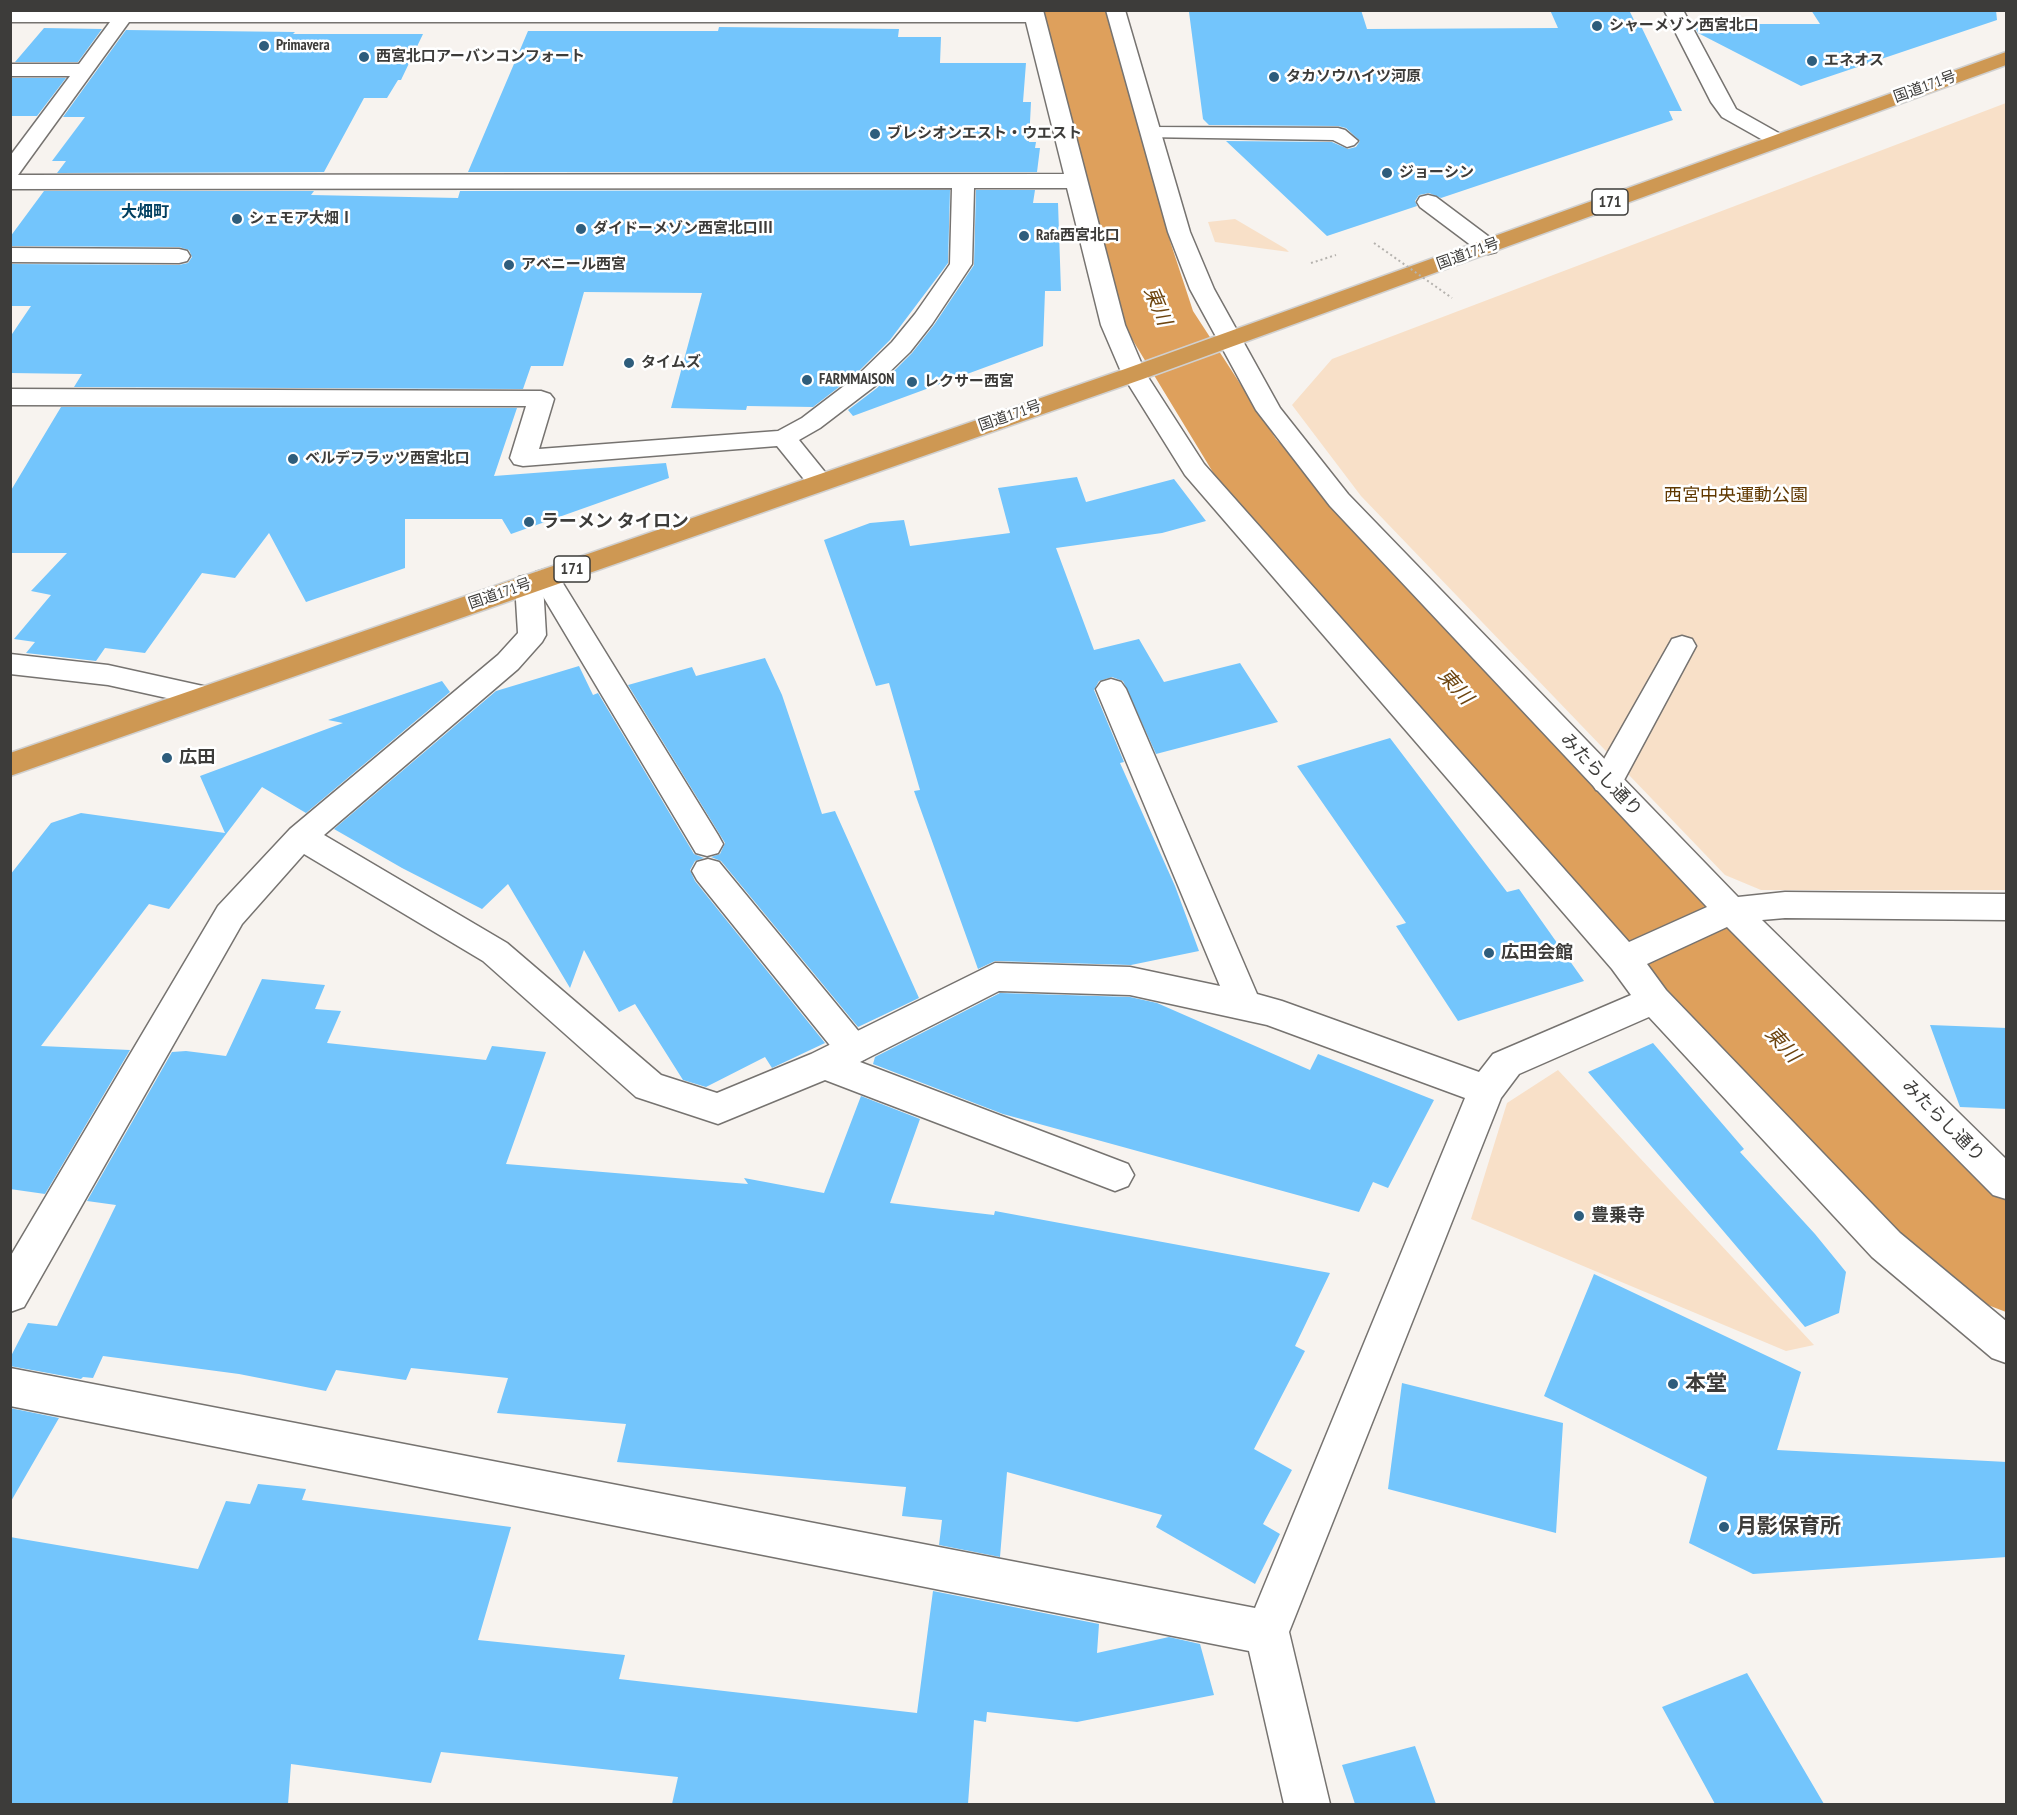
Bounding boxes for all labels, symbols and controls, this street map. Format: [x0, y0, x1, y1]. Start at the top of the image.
place label: シャーメゾン西宮北口 [1609, 17, 1759, 35]
marker: シャーメゾン西宮北口 [1590, 19, 1604, 33]
place label: Primavera [276, 37, 330, 55]
marker: Primavera [257, 39, 271, 53]
place label: 西宮北口アーバンコンフォート [376, 48, 585, 66]
marker: 西宮北口アーバンコンフォート [357, 50, 371, 64]
place label: エネオス [1824, 52, 1884, 70]
marker: エネオス [1805, 54, 1819, 68]
street label: 国道171号 [1891, 67, 1959, 107]
place label: タカソウハイツ河原 [1286, 68, 1421, 86]
marker: タカソウハイツ河原 [1267, 70, 1281, 84]
place label: ブレシオンエスト・ウエスト [887, 125, 1082, 143]
marker: ブレシオンエスト・ウエスト [868, 127, 882, 141]
place label: ジョーシン [1399, 164, 1474, 182]
marker: ジョーシン [1380, 166, 1394, 180]
road number: 171 [1592, 189, 1628, 215]
district label: 大畑町 [121, 202, 169, 222]
place label: シェモア大畑Ⅰ [249, 210, 354, 228]
marker: シェモア大畑Ⅰ [230, 212, 244, 226]
place label: ダイドーメゾン西宮北口Ⅲ [593, 220, 773, 238]
marker: ダイドーメゾン西宮北口Ⅲ [574, 222, 588, 236]
place label: Rafa西宮北口 [1036, 227, 1120, 245]
marker: Rafa西宮北口 [1017, 229, 1031, 243]
street label: 国道171号 [1434, 234, 1502, 274]
place label: アベニール西宮 [521, 256, 626, 274]
marker: アベニール西宮 [502, 258, 516, 272]
water label: 東川 [1138, 283, 1176, 329]
place label: タイムズ [641, 354, 701, 372]
marker: タイムズ [622, 356, 636, 370]
place label: FARMMAISON [819, 371, 894, 389]
marker: FARMMAISON [800, 373, 814, 387]
place label: レクサー西宮 [924, 373, 1014, 391]
marker: レクサー西宮 [905, 375, 919, 389]
street label: 国道171号 [976, 397, 1044, 435]
place label: ベルデフラッツ西宮北口 [305, 450, 470, 468]
marker: ベルデフラッツ西宮北口 [286, 452, 300, 466]
park label: 西宮中央運動公園 [1664, 485, 1808, 507]
place label: ラーメン タイロン [541, 511, 689, 533]
marker: ラーメン タイロン [522, 515, 536, 529]
road number: 171 [554, 556, 590, 582]
street label: 国道171号 [466, 575, 534, 613]
water label: 東川 [1433, 664, 1477, 710]
street label: みたらし通り [1556, 729, 1646, 821]
place label: 広田 [179, 747, 215, 769]
marker: 広田 [160, 751, 174, 765]
place label: 広田会館 [1501, 942, 1573, 964]
marker: 広田会館 [1482, 946, 1496, 960]
water label: 東川 [1760, 1022, 1804, 1068]
street label: みたらし通り [1897, 1075, 1989, 1167]
place label: 豊乗寺 [1591, 1205, 1645, 1227]
marker: 豊乗寺 [1572, 1209, 1586, 1223]
place label: 本堂 [1685, 1371, 1727, 1397]
marker: 本堂 [1666, 1377, 1680, 1391]
place label: 月影保育所 [1736, 1514, 1841, 1540]
marker: 月影保育所 [1717, 1520, 1731, 1534]

